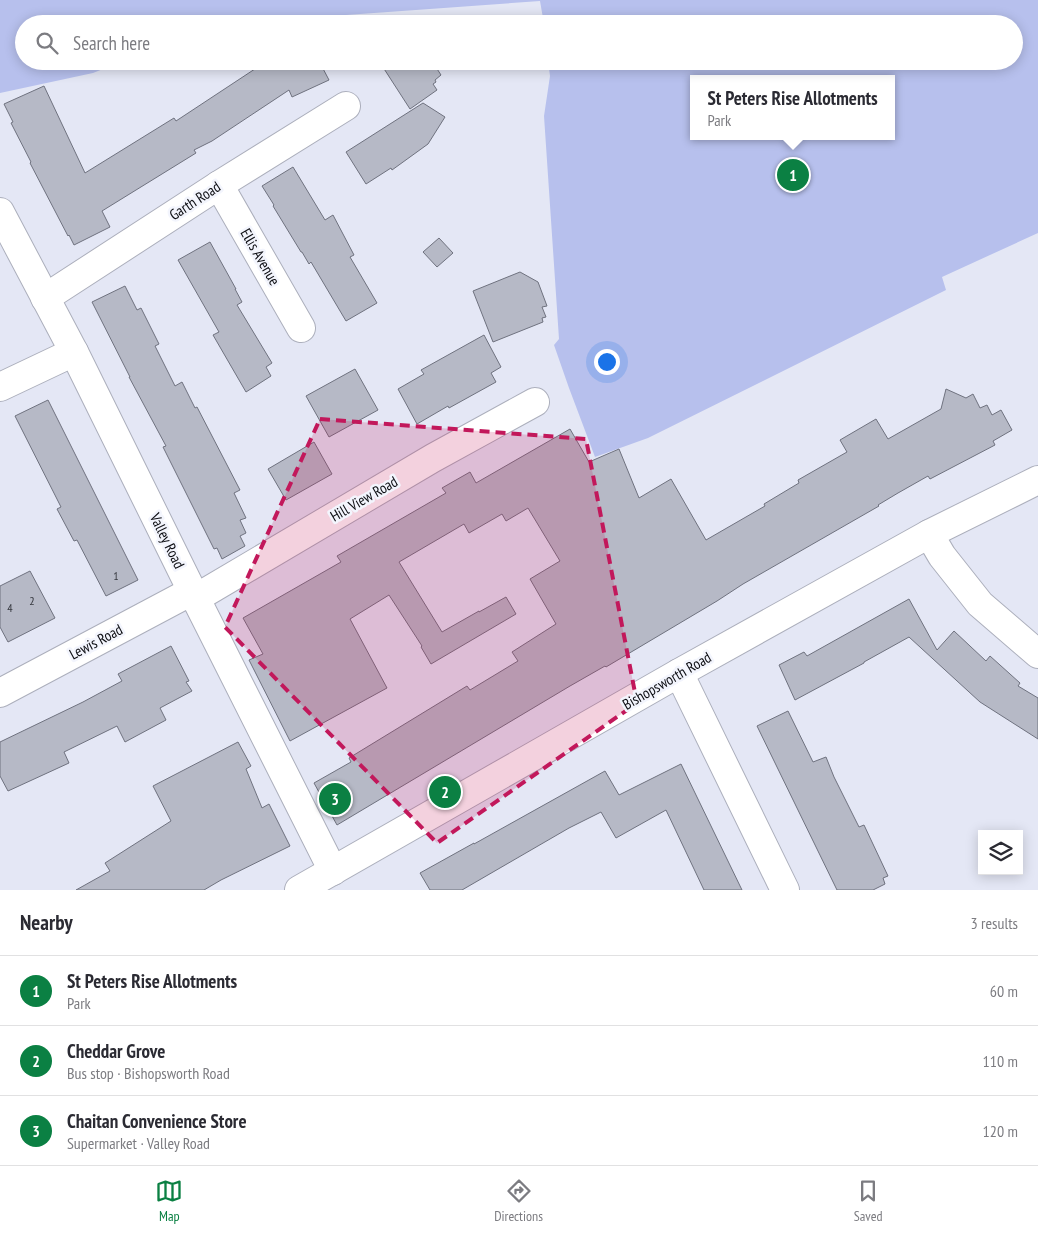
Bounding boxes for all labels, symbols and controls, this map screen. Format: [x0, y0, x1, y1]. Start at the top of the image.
search box [15, 15, 1023, 70]
icon: search [33, 29, 61, 57]
text: Search here [73, 31, 150, 55]
popup [690, 75, 895, 140]
text: St Peters Rise Allotments [707, 86, 878, 110]
text: Park [707, 110, 731, 130]
pin: 1 [777, 156, 809, 194]
street label: Garth Road [166, 177, 224, 224]
street label: Ellis Avenue [237, 225, 284, 289]
your location [594, 349, 620, 375]
street label: Hill View Road [327, 472, 401, 525]
street label: Valley Road [145, 509, 189, 572]
house number: 1 [113, 568, 119, 583]
house number: 2 [29, 593, 35, 608]
house number: 4 [7, 600, 13, 615]
street label: Lewis Road [66, 620, 126, 663]
street label: Bishopsworth Road [619, 648, 714, 714]
pin: 2 [429, 773, 461, 811]
pin: 3 [319, 780, 351, 818]
map controls [978, 830, 1023, 875]
button: layers [978, 830, 1023, 875]
text: Nearby [20, 909, 73, 936]
text: 3 results [971, 913, 1018, 933]
text: St Peters Rise Allotments [67, 969, 237, 993]
text: 1 [32, 981, 40, 1001]
text: 60 m [990, 981, 1018, 1001]
text: Park [67, 993, 91, 1013]
text: Cheddar Grove [67, 1039, 165, 1063]
text: 2 [32, 1051, 40, 1071]
text: 110 m [983, 1051, 1018, 1071]
text: Bus stop · Bishopsworth Road [67, 1063, 230, 1083]
text: Chaitan Convenience Store [67, 1109, 247, 1133]
text: 3 [32, 1121, 40, 1141]
text: 120 m [983, 1121, 1018, 1141]
text: Supermarket · Valley Road [67, 1133, 210, 1153]
tab: Map [155, 1177, 183, 1225]
tab: Directions [494, 1177, 543, 1225]
tab: Saved [854, 1177, 883, 1225]

